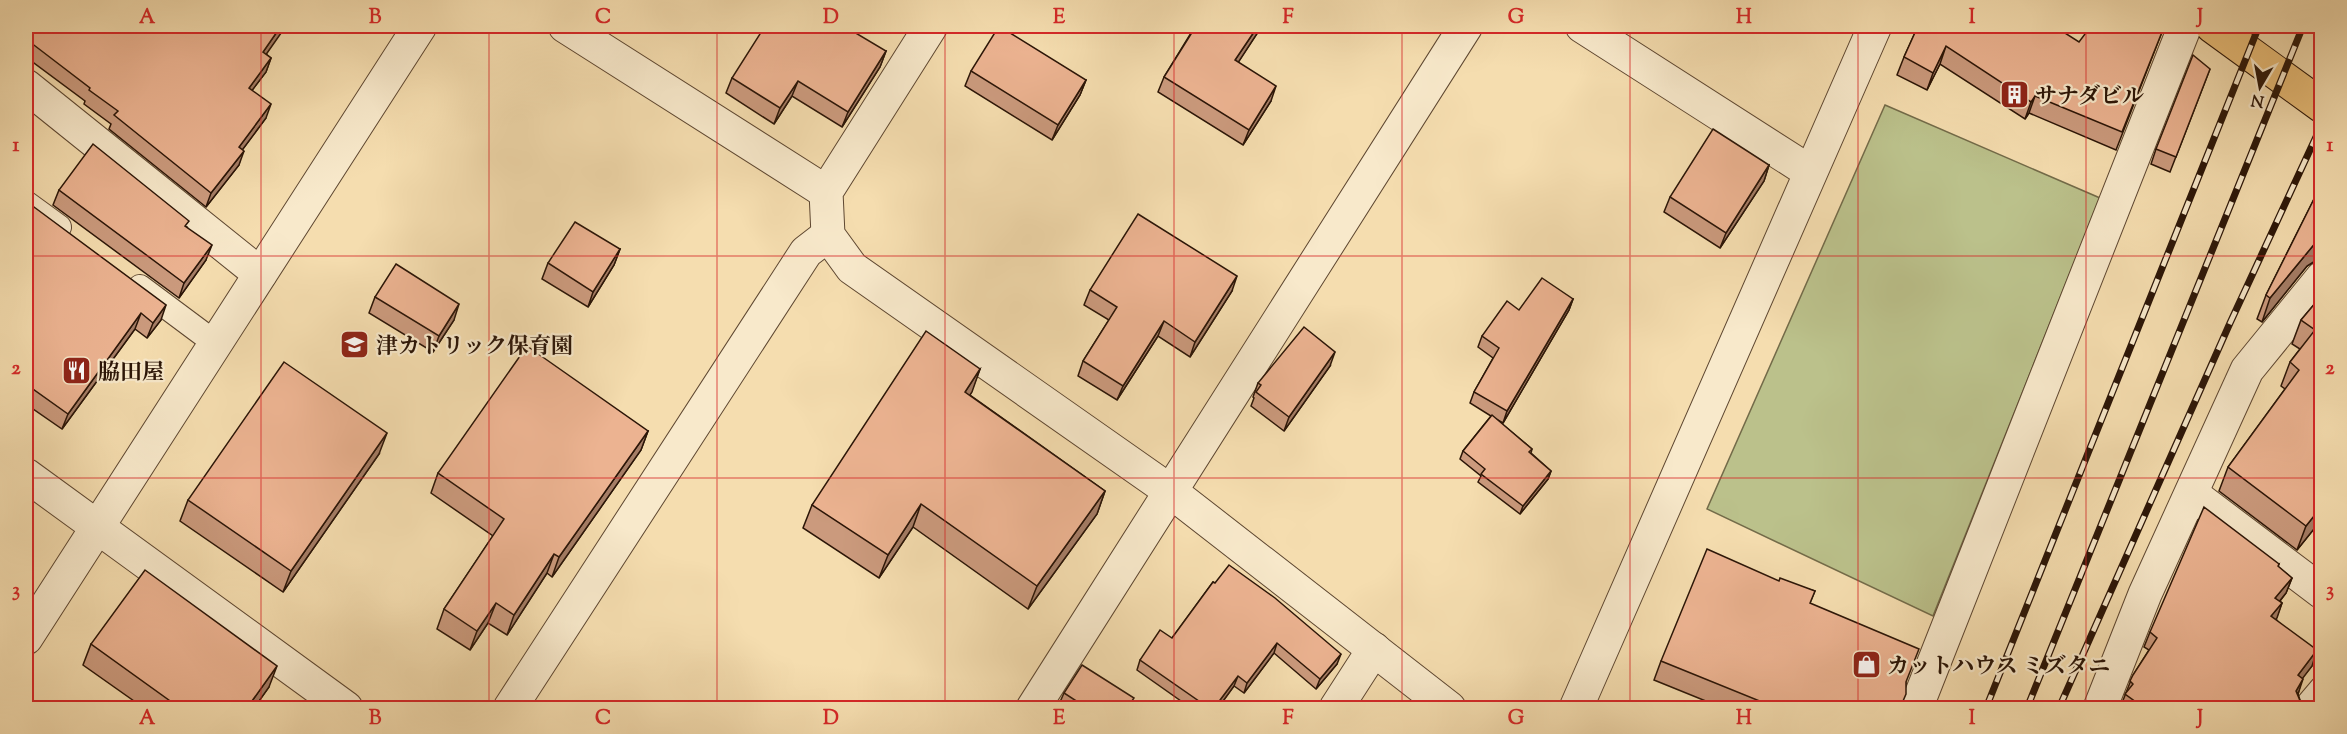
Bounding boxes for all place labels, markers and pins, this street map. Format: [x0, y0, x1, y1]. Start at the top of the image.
building icon: サナダビル [1998, 79, 2030, 111]
place label: サナダビル [2035, 82, 2144, 114]
school or university icon: 津カトリック保育園 [339, 329, 371, 361]
place label: 津カトリック保育園 [376, 332, 573, 364]
restaurant icon: 脇田屋 [61, 355, 93, 387]
place label: 脇田屋 [98, 358, 164, 390]
shop icon: カットハウス ミズタニ [1850, 649, 1882, 681]
place label: カットハウス ミズタニ [1887, 652, 2110, 684]

